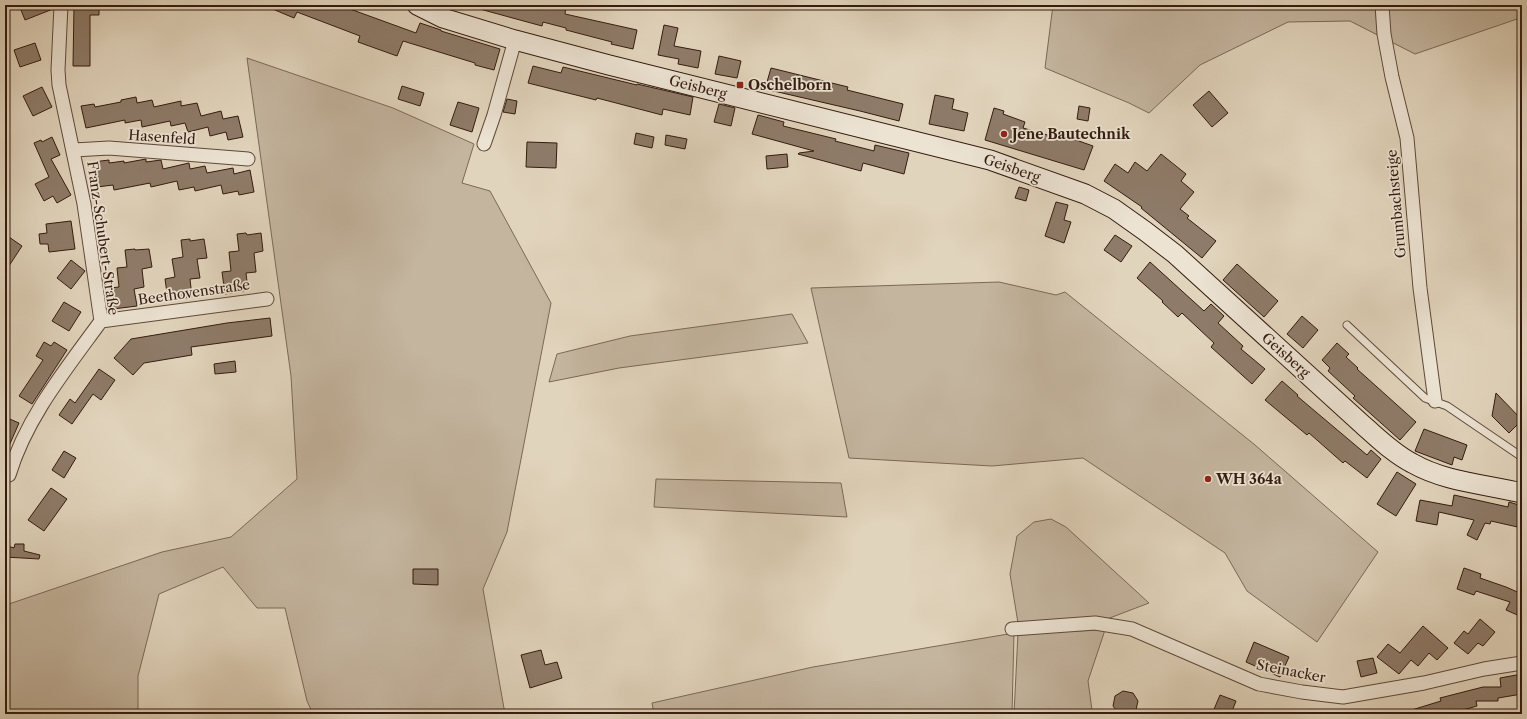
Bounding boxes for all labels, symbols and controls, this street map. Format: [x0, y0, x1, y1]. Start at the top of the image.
street label: Geisberg [667, 71, 729, 103]
place label: Oschelborn [748, 76, 832, 94]
marker: Oschelborn [735, 80, 745, 90]
place label: Jene Bautechnik [1009, 125, 1131, 143]
street label: Hasenfeld [128, 126, 197, 148]
marker: Jene Bautechnik [999, 129, 1009, 139]
street label: Grumbachsteige [1382, 149, 1410, 259]
street label: Geisberg [981, 150, 1043, 186]
street label: Franz-Schubert-Straße [83, 160, 123, 316]
street label: Beethovenstraße [137, 275, 251, 309]
street label: Geisberg [1258, 329, 1314, 382]
place label: WH 364a [1215, 470, 1283, 488]
marker: WH 364a [1203, 474, 1213, 484]
street label: Steinacker [1255, 655, 1327, 687]

